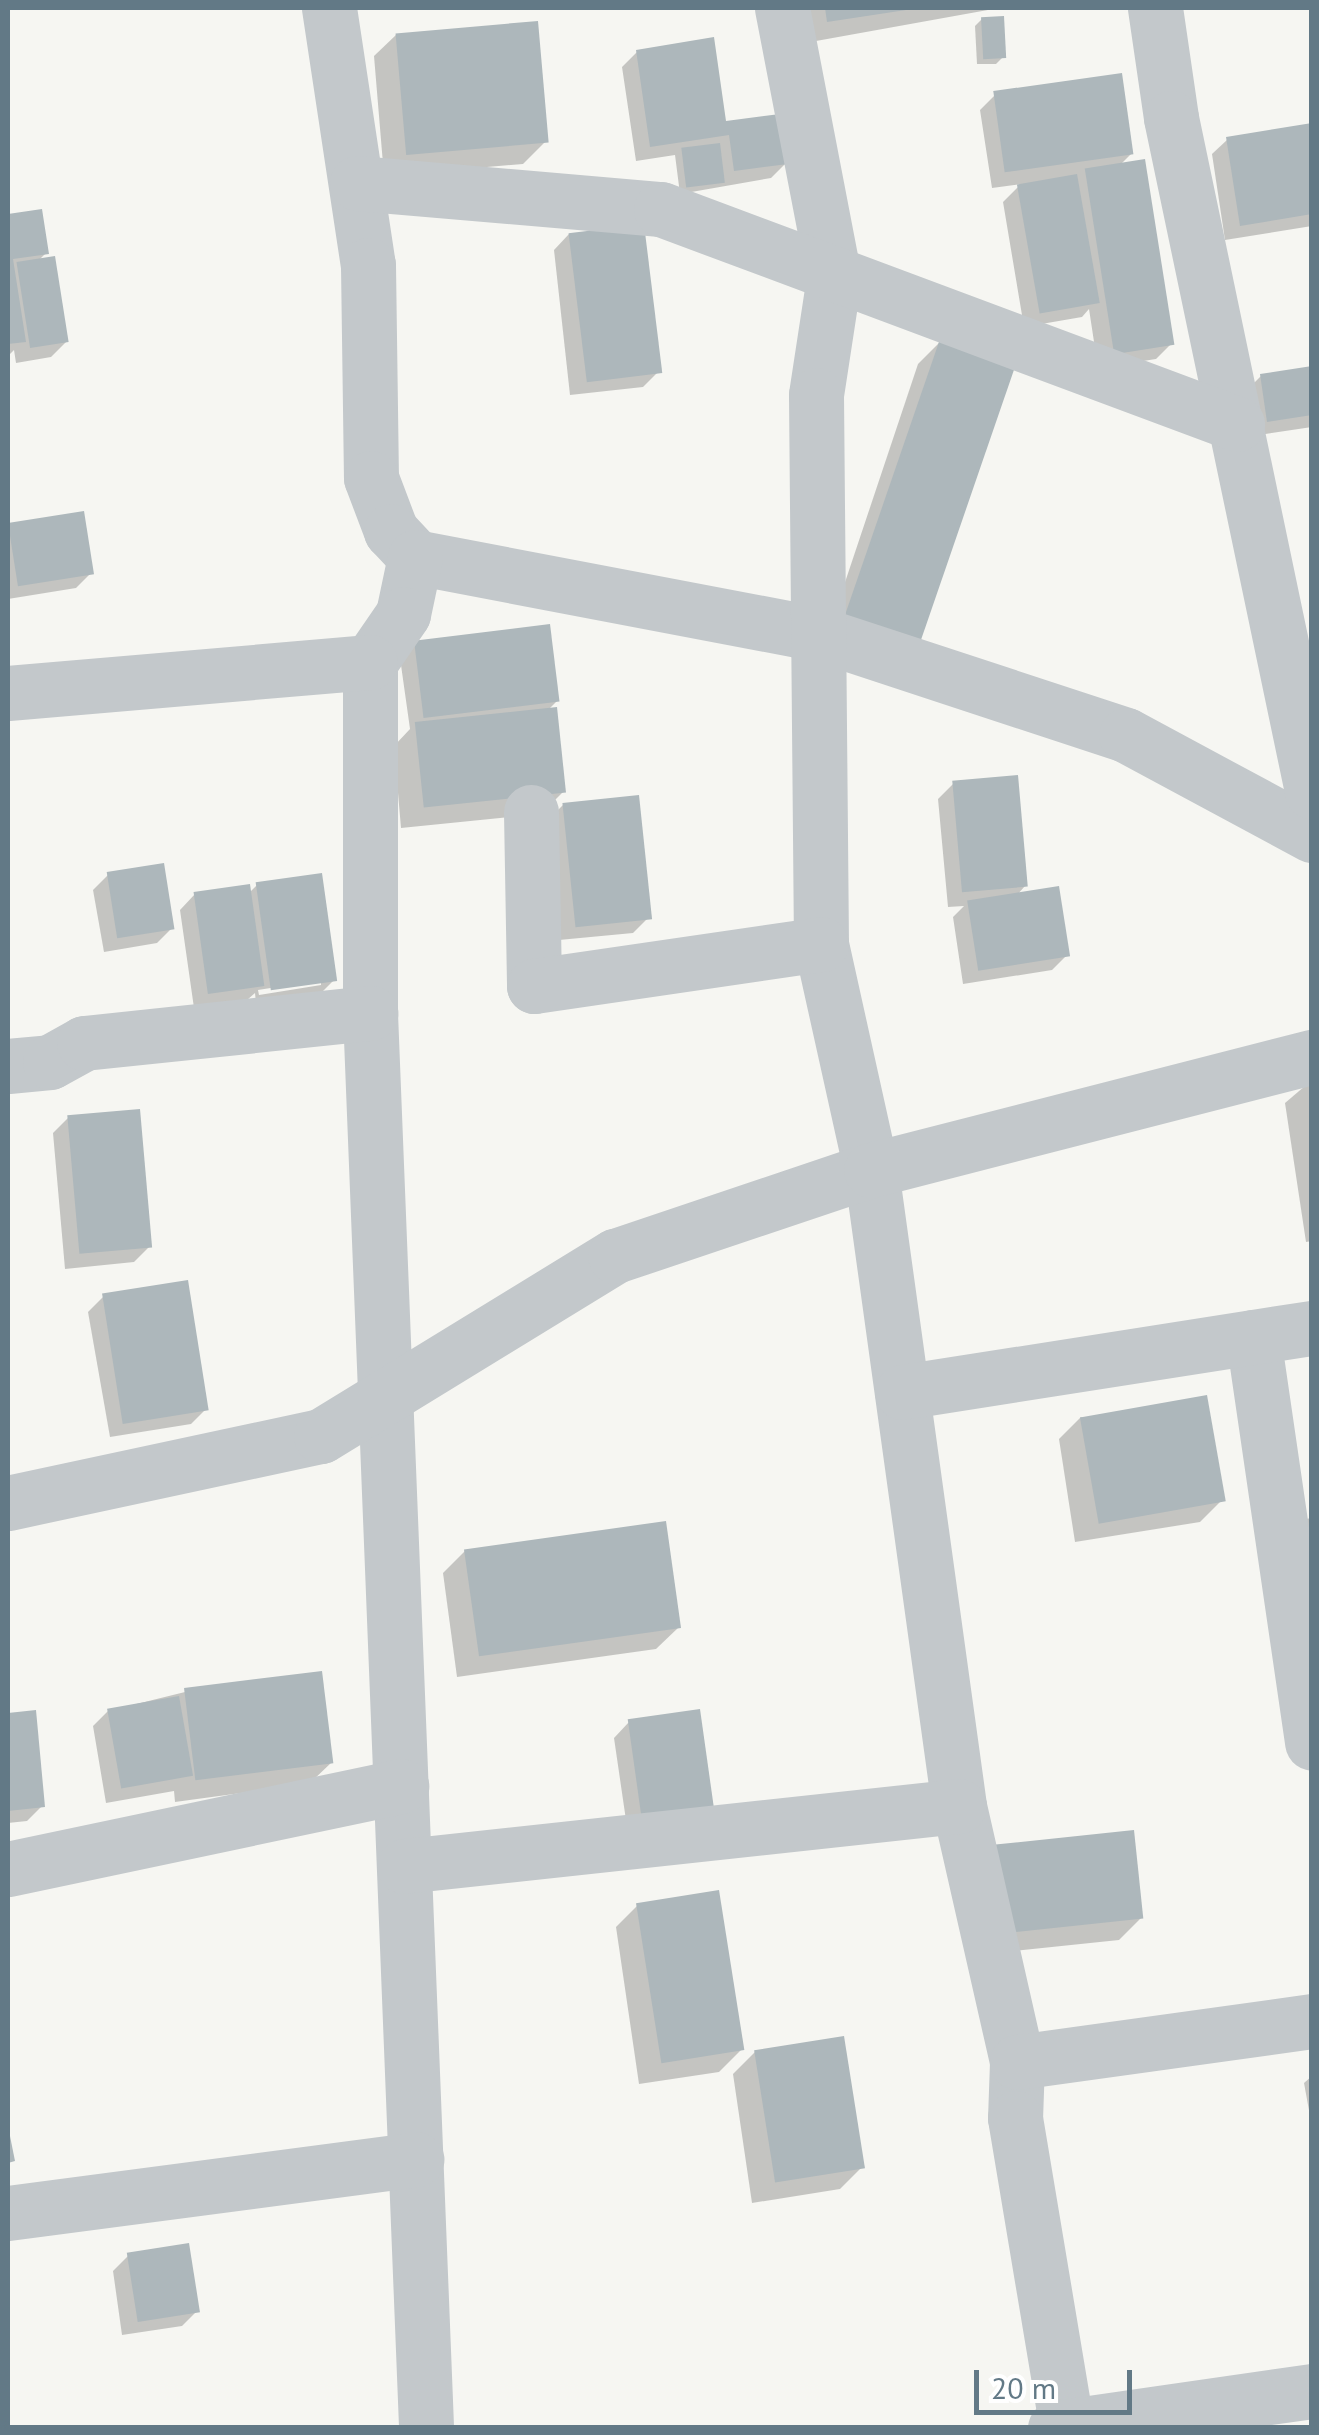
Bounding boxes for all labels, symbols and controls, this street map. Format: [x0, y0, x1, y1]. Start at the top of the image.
scale bar [979, 2350, 1136, 2412]
text: 20 m [991, 2368, 1056, 2407]

